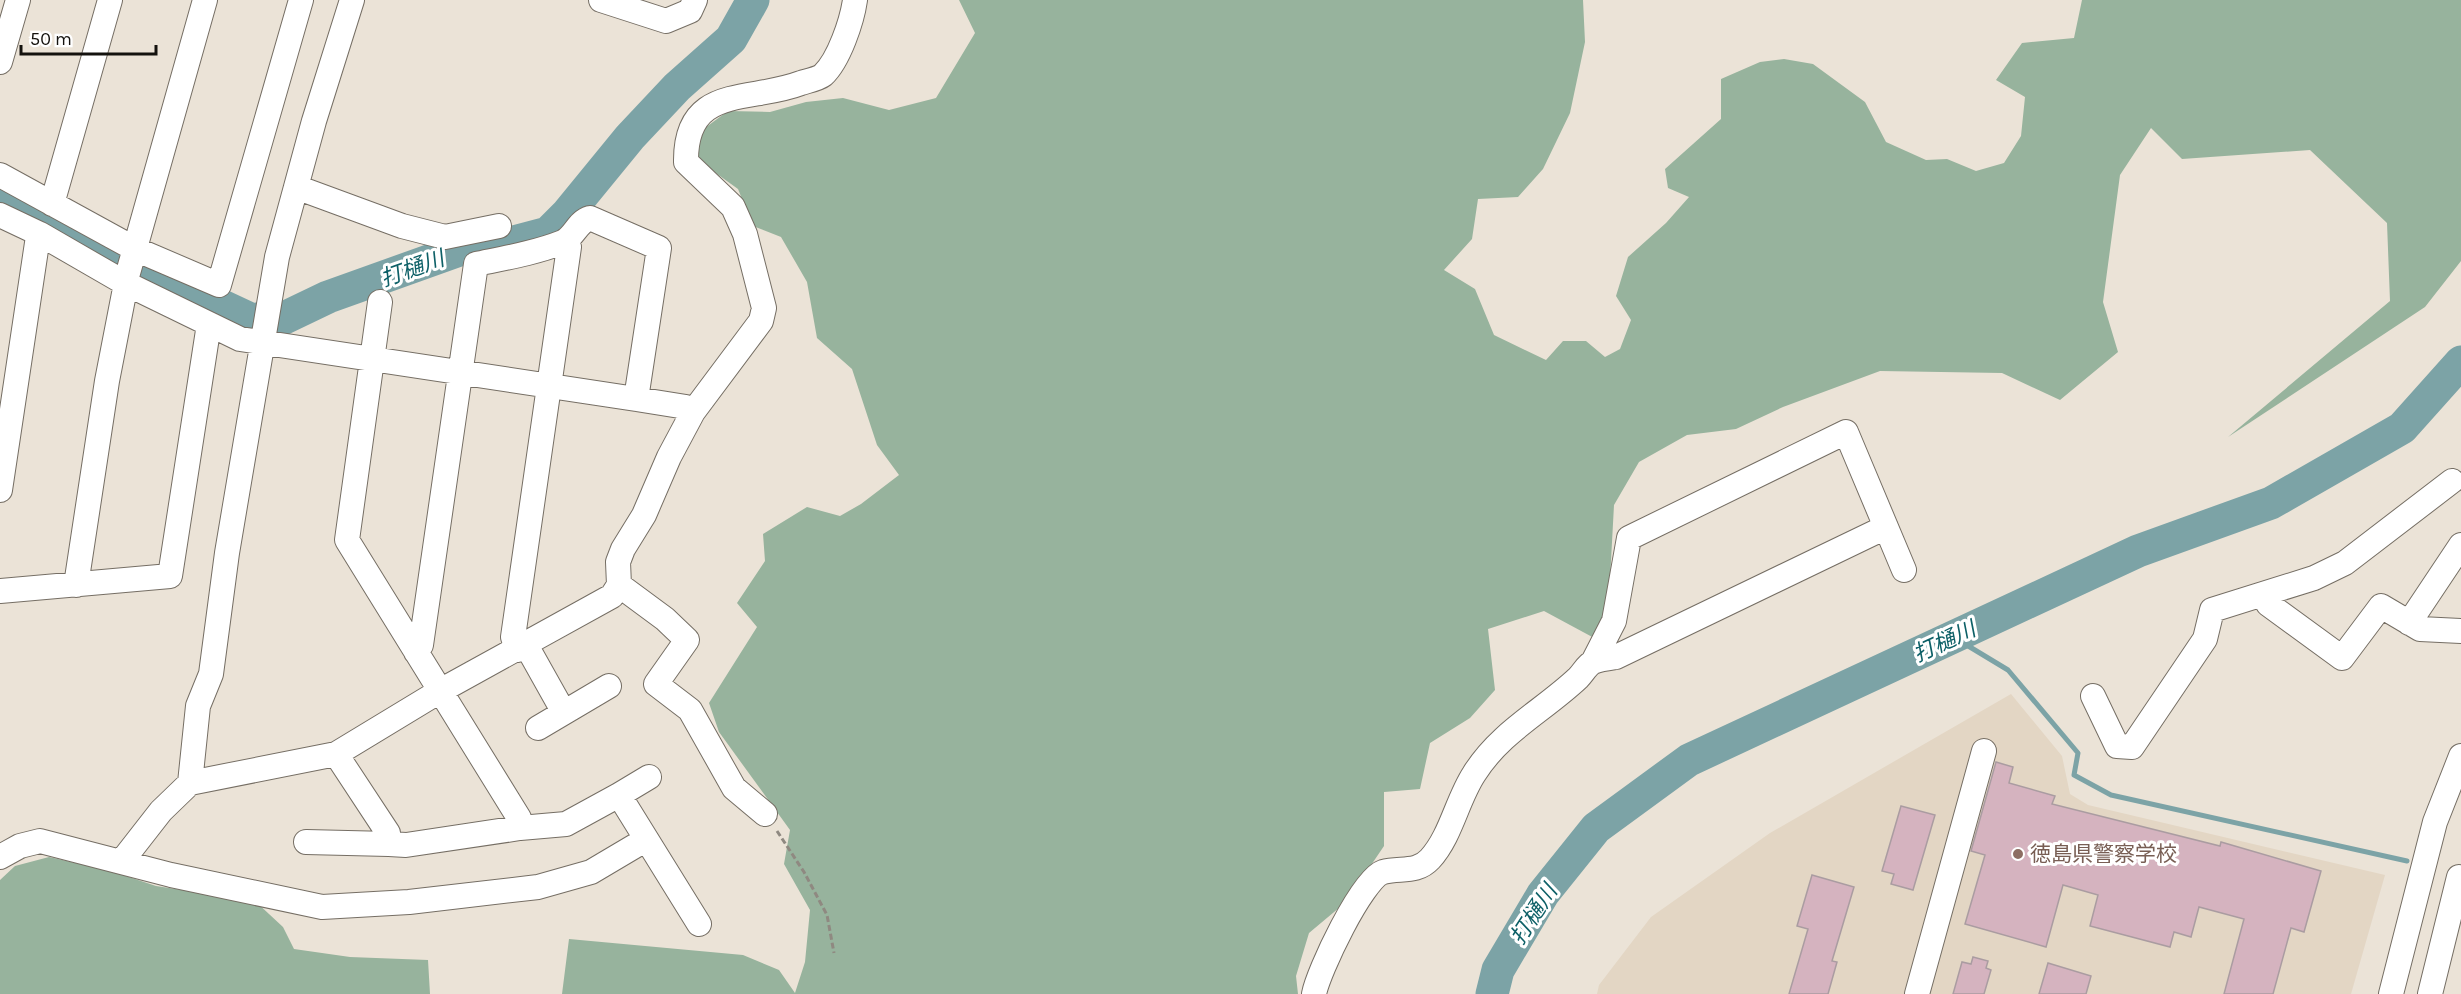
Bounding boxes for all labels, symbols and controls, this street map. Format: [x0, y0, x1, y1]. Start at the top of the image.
scale bar [21, 18, 156, 56]
text: 50 m [30, 28, 72, 50]
water label: 打樋川 [377, 245, 450, 292]
water label: 打樋川 [1909, 615, 1982, 668]
place label: 徳島県警察学校 [2030, 842, 2177, 866]
marker: 徳島県警察学校 [2011, 847, 2025, 861]
water label: 打樋川 [1505, 878, 1564, 949]

